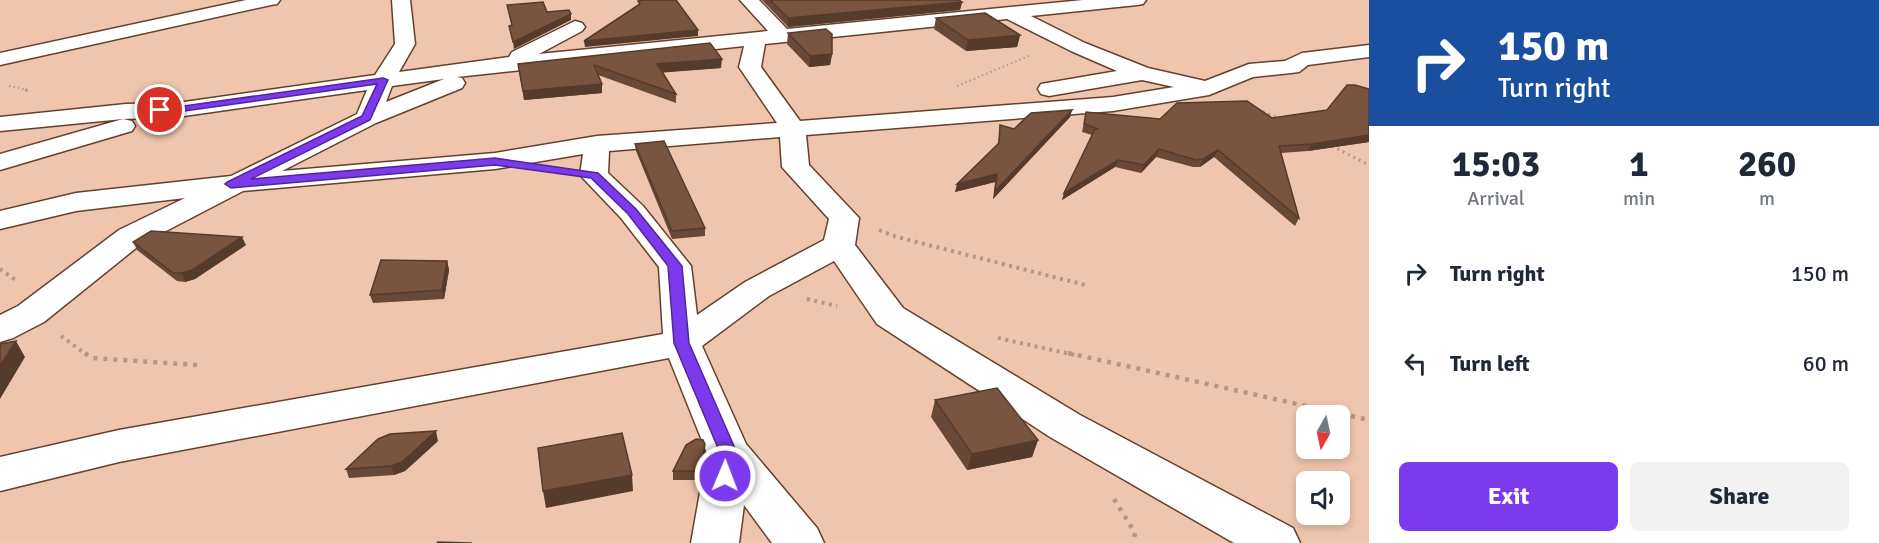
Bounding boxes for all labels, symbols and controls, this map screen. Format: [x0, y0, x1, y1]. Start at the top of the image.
text: 150 m [1498, 21, 1609, 72]
icon: right [1399, 24, 1477, 102]
text: Turn right [1498, 72, 1611, 105]
pin [134, 84, 185, 135]
icon: arrive [143, 93, 176, 126]
text: 15:03 [1452, 142, 1540, 187]
text: 1 [1629, 142, 1649, 187]
text: 260 [1738, 142, 1796, 187]
text: Arrival [1467, 186, 1525, 211]
text: min [1623, 186, 1655, 211]
text: m [1759, 186, 1775, 211]
icon: right [1399, 257, 1432, 290]
text: Turn right [1450, 260, 1545, 287]
text: 150 m [1791, 260, 1849, 287]
icon: left [1399, 347, 1432, 380]
text: Turn left [1450, 350, 1530, 377]
text: 60 m [1803, 350, 1849, 377]
north arrow [1296, 405, 1350, 459]
map controls [1296, 405, 1350, 525]
position arrow [693, 444, 757, 508]
button: Exit [1399, 462, 1618, 531]
button: Share [1630, 462, 1849, 531]
button: sound [1296, 471, 1350, 525]

